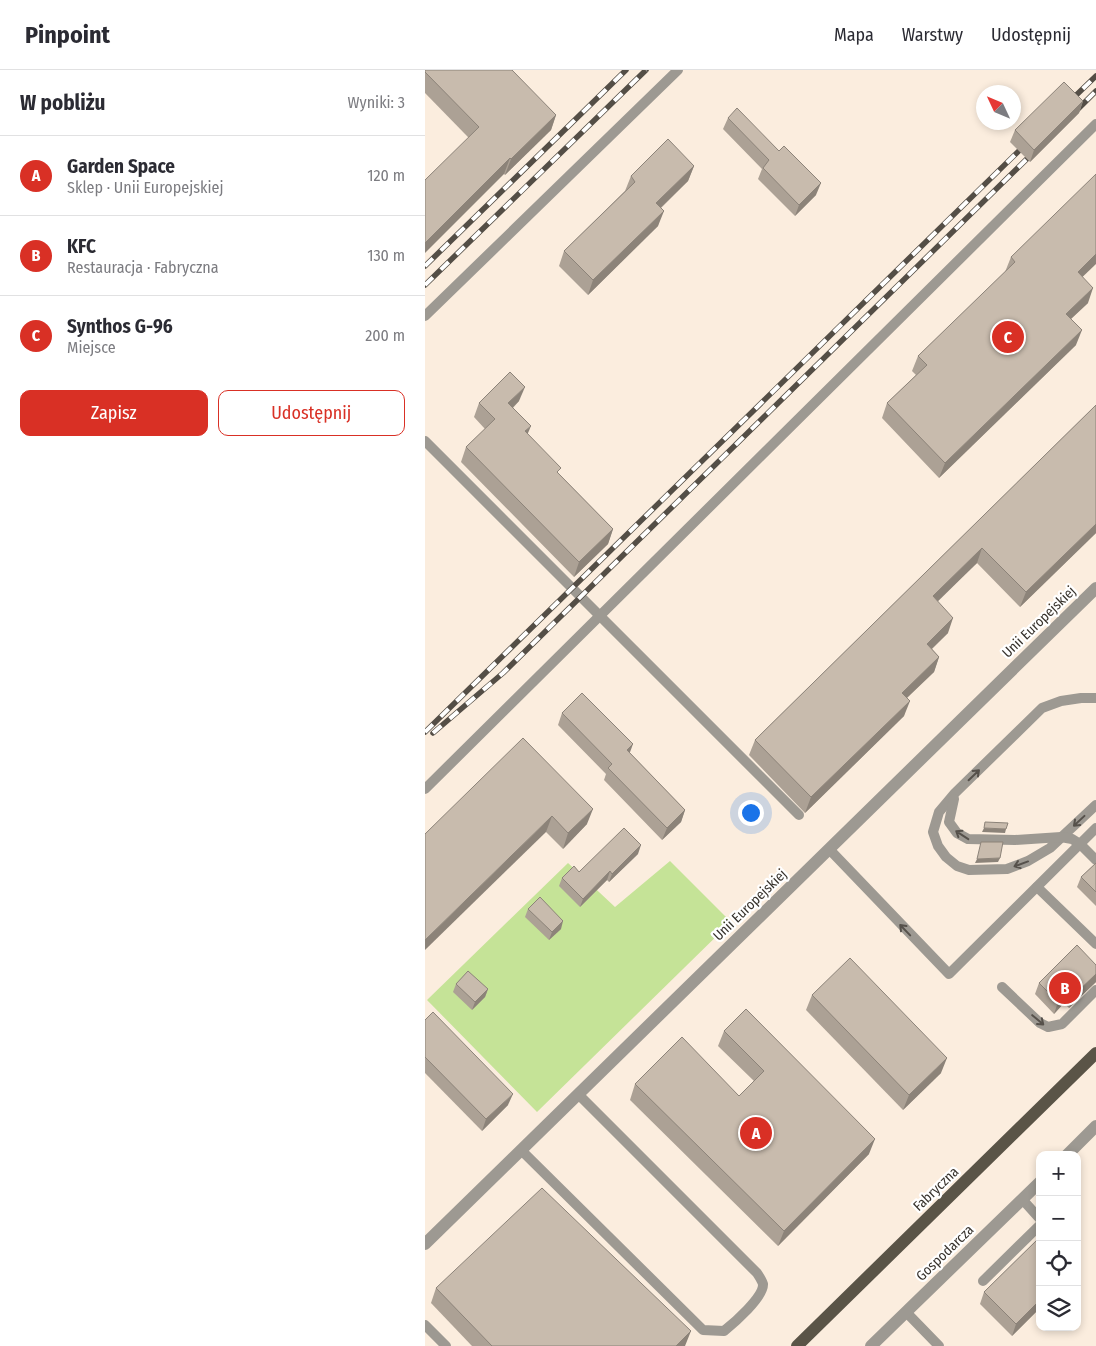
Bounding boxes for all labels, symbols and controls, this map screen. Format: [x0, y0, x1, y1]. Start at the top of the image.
text: Pinpoint [25, 21, 110, 49]
text: Mapa [834, 24, 874, 46]
text: Warstwy [902, 24, 963, 46]
text: Udostępnij [991, 24, 1071, 46]
north arrow [976, 85, 1021, 130]
text: W pobliżu [20, 90, 105, 116]
text: Wyniki: 3 [348, 93, 405, 112]
text: Garden Space [67, 155, 175, 178]
text: A [32, 166, 40, 185]
text: 120 m [367, 166, 405, 185]
text: Sklep · Unii Europejskiej [67, 178, 223, 197]
text: KFC [67, 235, 96, 258]
text: B [32, 246, 40, 265]
text: 130 m [367, 246, 405, 265]
text: Restauracja · Fabryczna [67, 258, 219, 277]
text: Synthos G-96 [67, 315, 173, 338]
pin: C [992, 318, 1024, 356]
text: C [32, 326, 40, 345]
text: 200 m [365, 326, 405, 345]
text: Miejsce [67, 338, 116, 357]
button: Zapisz [20, 390, 208, 436]
button: Udostępnij [218, 390, 405, 436]
street label: Unii Europejskiej [999, 583, 1079, 661]
one-way arrow [968, 769, 980, 781]
your location [738, 800, 764, 826]
one-way arrow [1072, 816, 1085, 827]
one-way arrow [955, 829, 969, 840]
one-way arrow [1014, 860, 1029, 869]
street label: Unii Europejskiej [710, 866, 790, 944]
one-way arrow [899, 923, 911, 936]
pin: B [1049, 969, 1081, 1007]
one-way arrow [1031, 1014, 1044, 1025]
pin: A [740, 1114, 772, 1152]
map controls [1036, 1151, 1081, 1331]
button: + [1036, 1151, 1081, 1196]
street label: Fabryczna [910, 1163, 962, 1215]
button: − [1036, 1196, 1081, 1241]
street label: Gospodarcza [913, 1221, 977, 1285]
button: locate [1036, 1241, 1081, 1286]
button: layers [1036, 1286, 1081, 1331]

